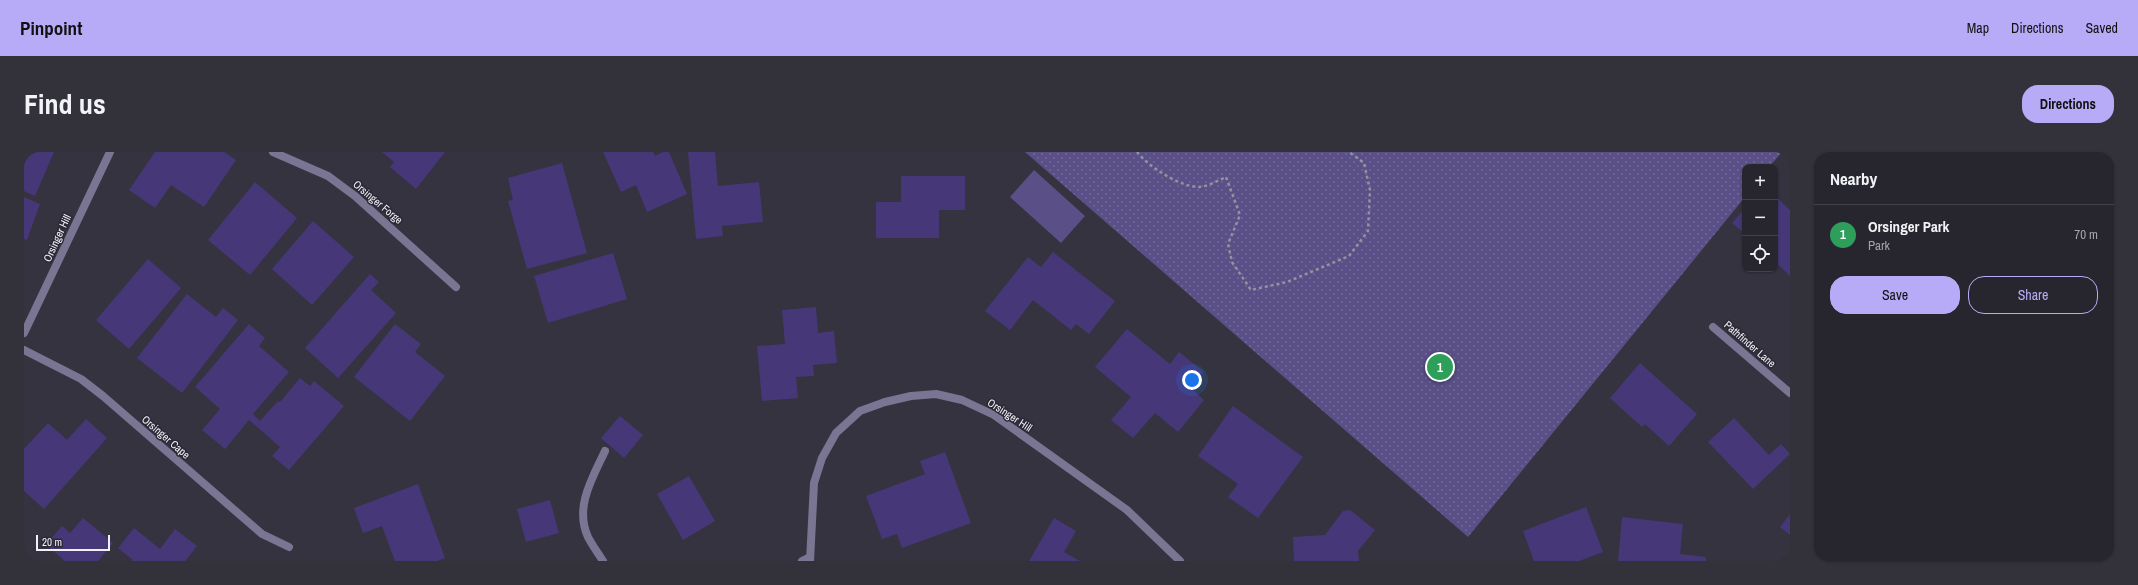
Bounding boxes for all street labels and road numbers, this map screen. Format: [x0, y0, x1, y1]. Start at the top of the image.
street label: Orsinger Forge [350, 177, 406, 227]
street label: Orsinger Hill [40, 212, 74, 264]
street label: Pathfinder Lane [1721, 318, 1779, 370]
street label: Orsinger Hill [985, 395, 1035, 435]
street label: Orsinger Cape [139, 412, 193, 462]

